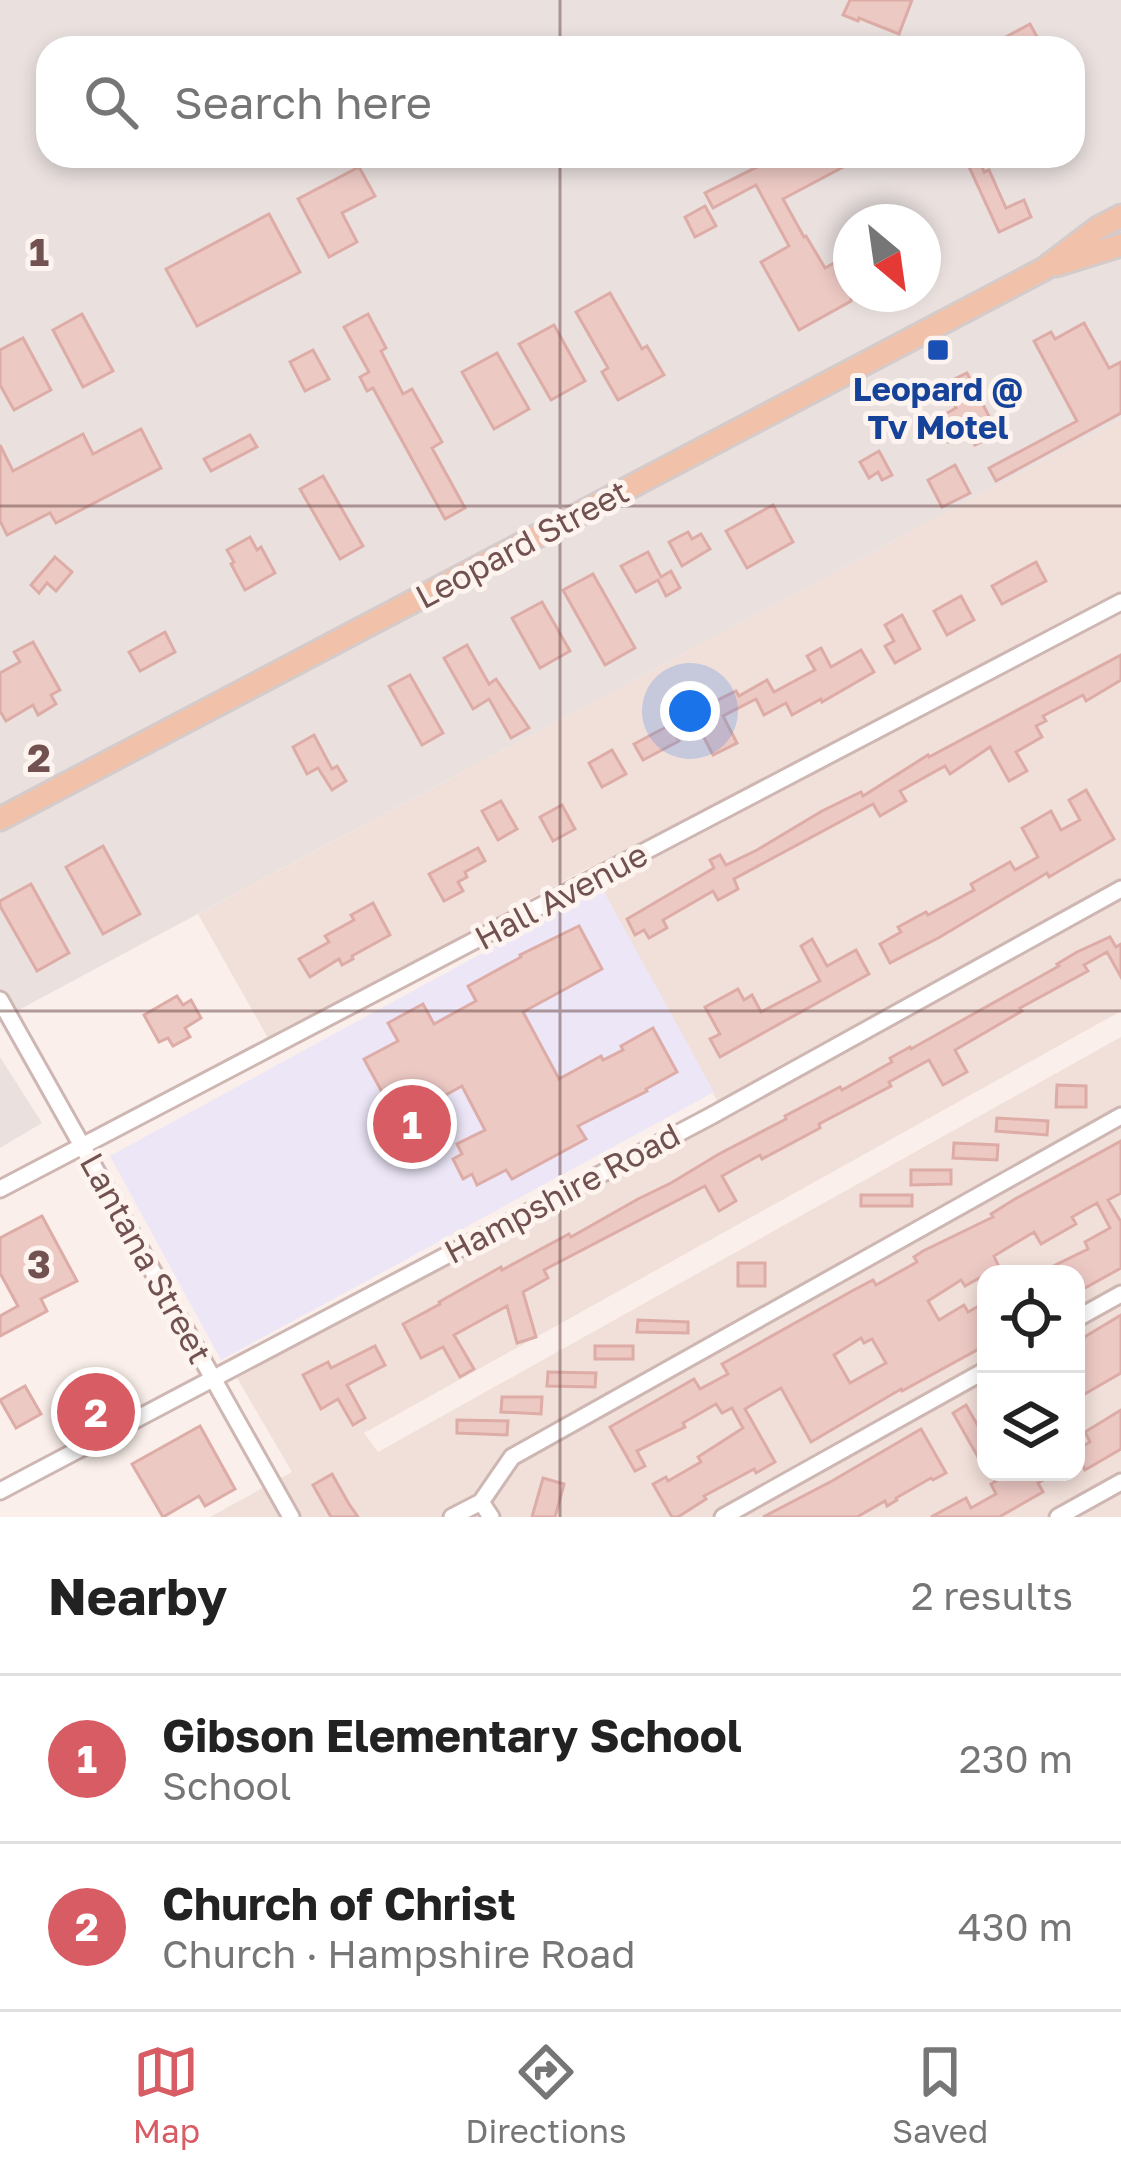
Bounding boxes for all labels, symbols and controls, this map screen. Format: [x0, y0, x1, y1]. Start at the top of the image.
search box [36, 36, 1085, 168]
icon: search [78, 69, 144, 135]
text: Search here [174, 75, 432, 129]
north arrow [833, 204, 941, 312]
text: 1 [29, 228, 49, 275]
marker: Leopard @ Tv Motel [925, 337, 951, 363]
place label: Leopard @ Tv Motel [853, 369, 1023, 446]
street label: Leopard Street [409, 471, 635, 616]
your location [660, 681, 720, 741]
text: 2 [27, 734, 51, 781]
street label: Hall Avenue [468, 834, 654, 957]
pin: 1 [373, 1079, 451, 1169]
street label: Hampshire Road [438, 1114, 686, 1271]
street label: Lantana Street [73, 1146, 220, 1370]
text: 3 [27, 1240, 51, 1287]
map controls [977, 1265, 1085, 1481]
button: locate [977, 1265, 1085, 1373]
pin: 2 [57, 1367, 135, 1457]
button: layers [977, 1373, 1085, 1481]
text: Nearby [48, 1565, 227, 1626]
text: 2 results [911, 1572, 1073, 1619]
text: Gibson Elementary School [162, 1708, 742, 1762]
text: 1 [77, 1735, 97, 1782]
text: 230 m [959, 1735, 1073, 1782]
text: School [162, 1762, 291, 1809]
text: Church of Christ [162, 1876, 516, 1930]
text: 2 [75, 1903, 99, 1950]
text: 430 m [958, 1903, 1073, 1950]
text: Church · Hampshire Road [162, 1930, 635, 1977]
tab: Map [133, 2039, 200, 2150]
tab: Directions [465, 2039, 627, 2150]
tab: Saved [892, 2039, 988, 2150]

